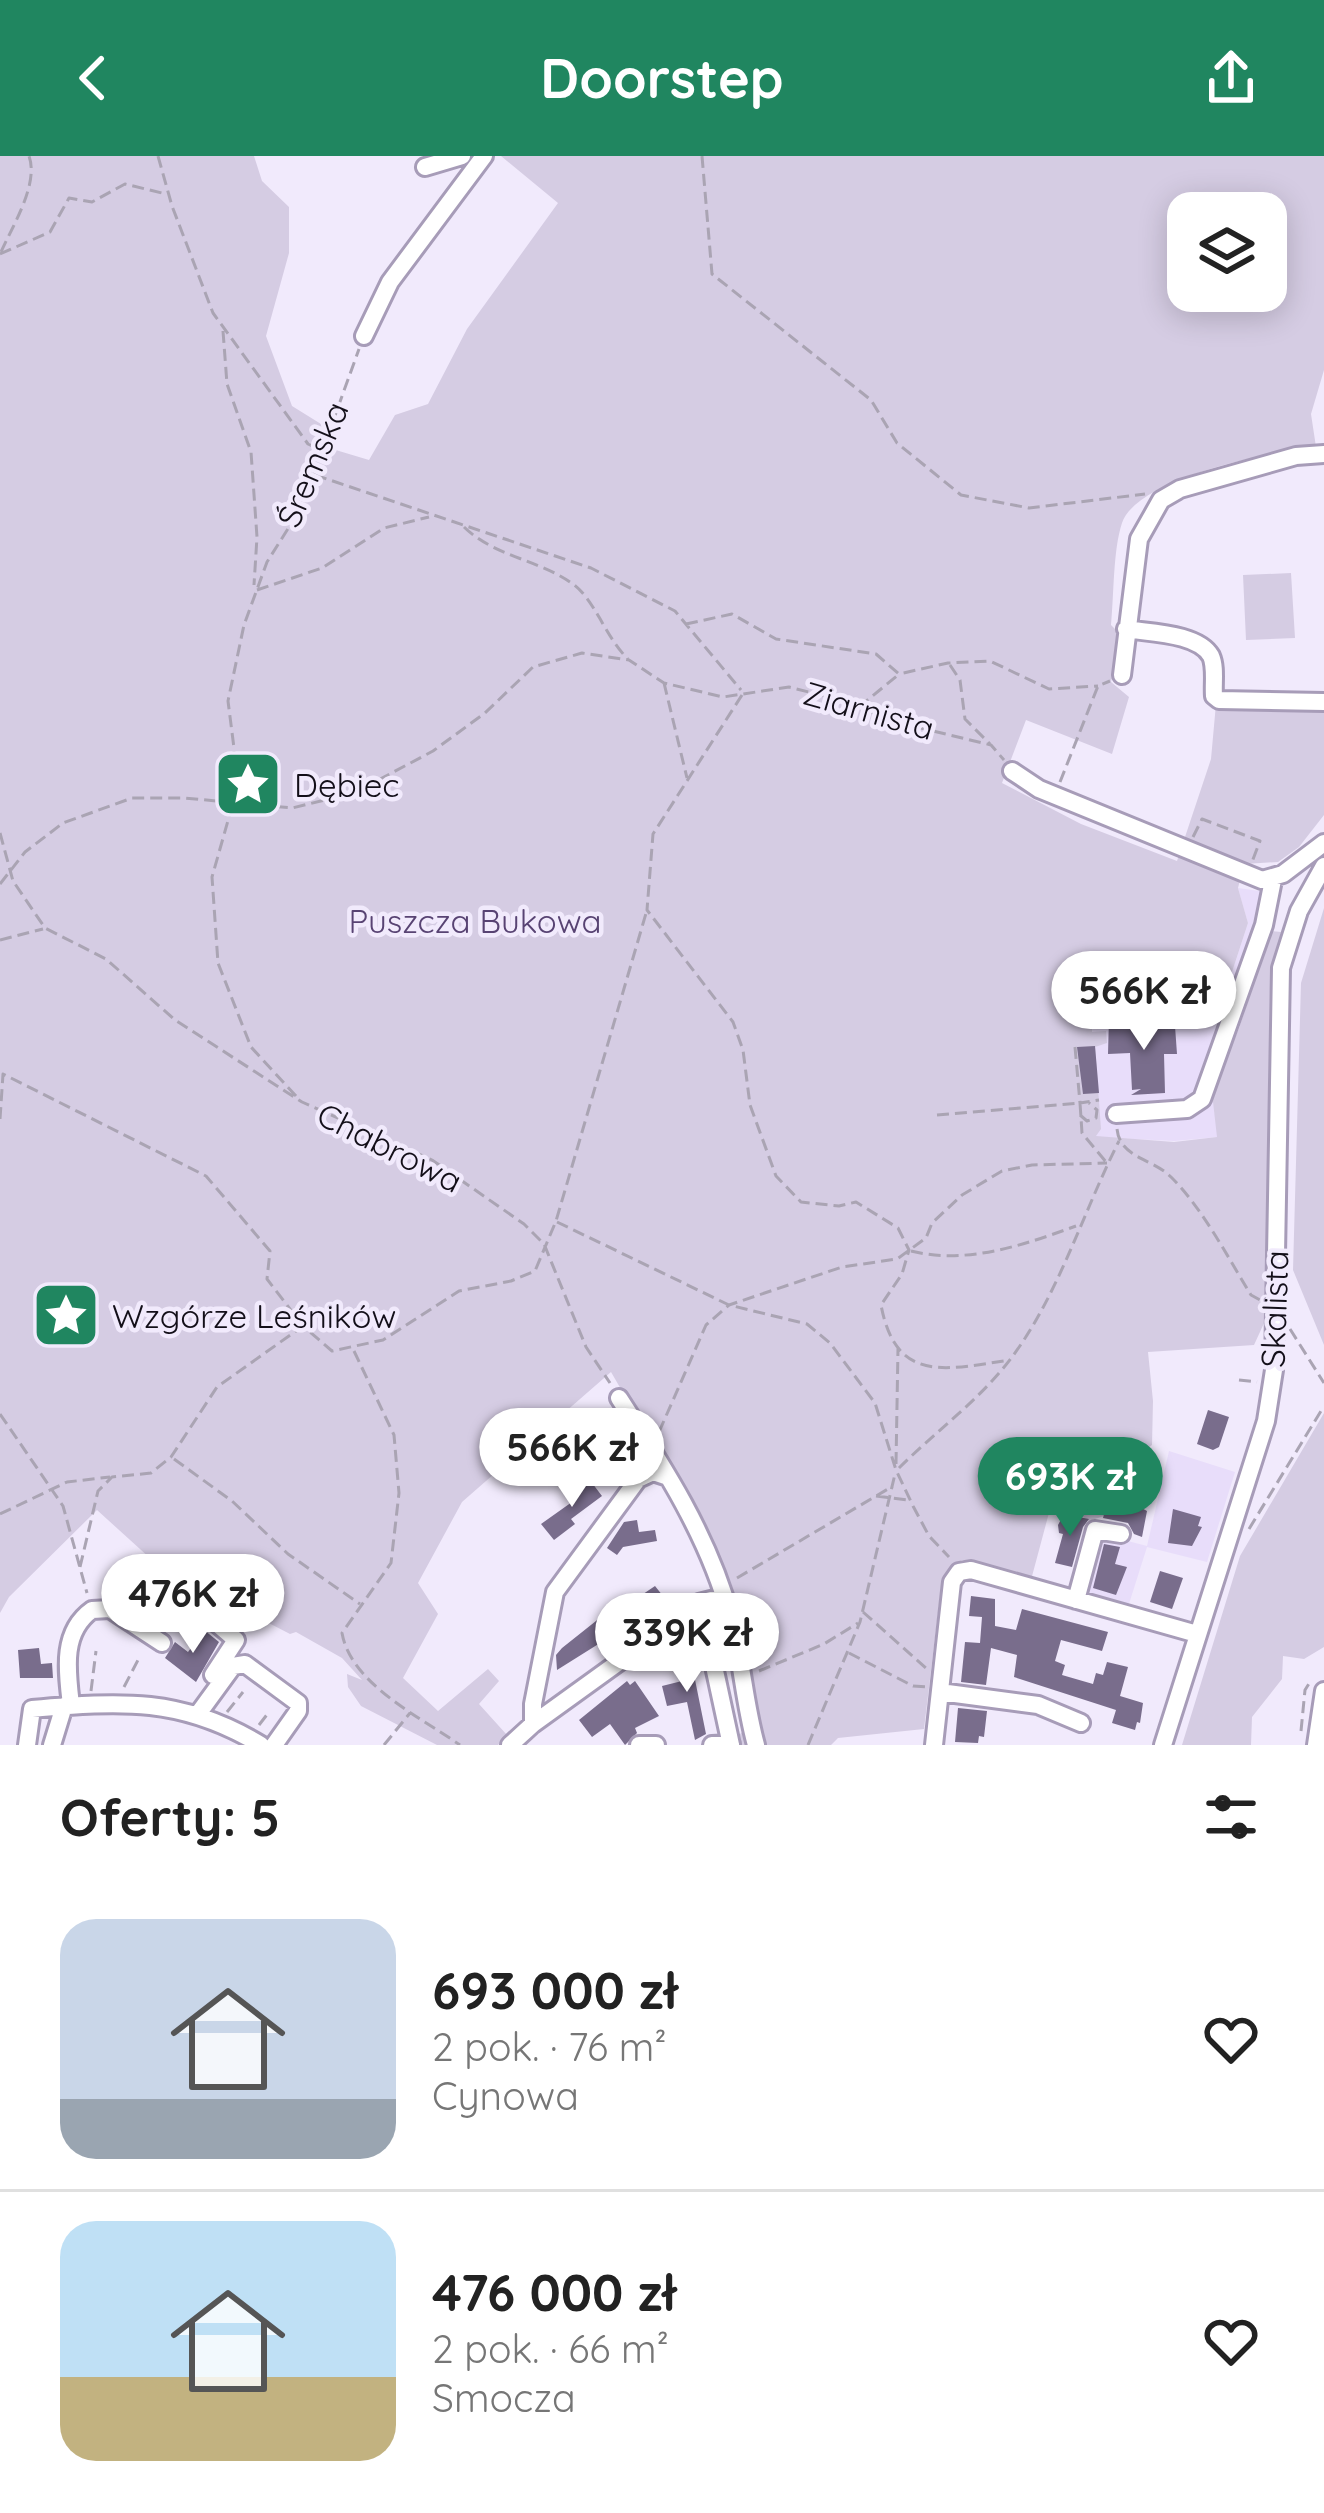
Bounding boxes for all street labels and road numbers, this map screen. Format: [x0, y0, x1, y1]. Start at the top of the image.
street label: Śremska [267, 395, 357, 533]
street label: Ziarnista [799, 672, 939, 748]
street label: Chabrowa [311, 1093, 469, 1201]
street label: Skalista [1251, 1250, 1297, 1368]

